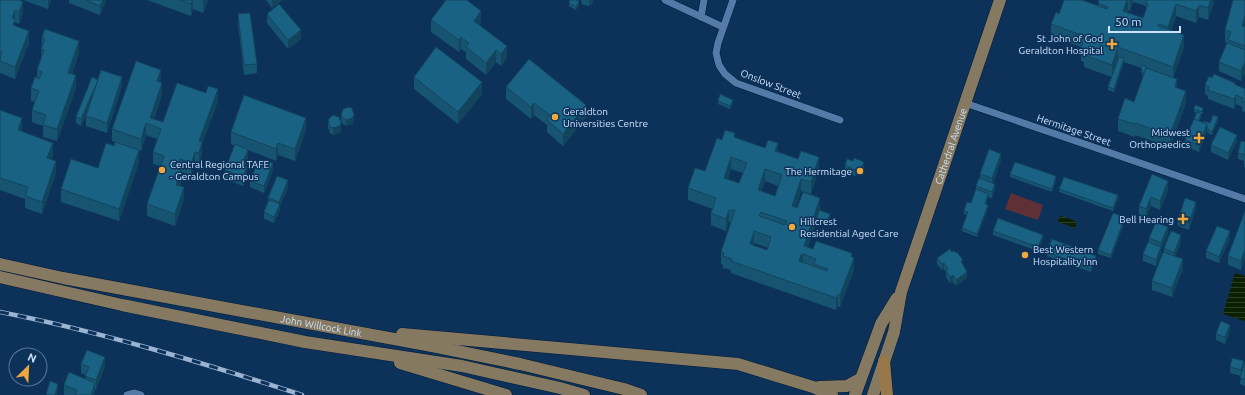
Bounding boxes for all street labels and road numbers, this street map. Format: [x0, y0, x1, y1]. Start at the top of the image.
street label: Onslow Street [739, 67, 803, 101]
street label: Cathedral Avenue [932, 107, 968, 186]
street label: Hermitage Street [1035, 112, 1113, 148]
street label: John Willcock Link [280, 313, 363, 338]

